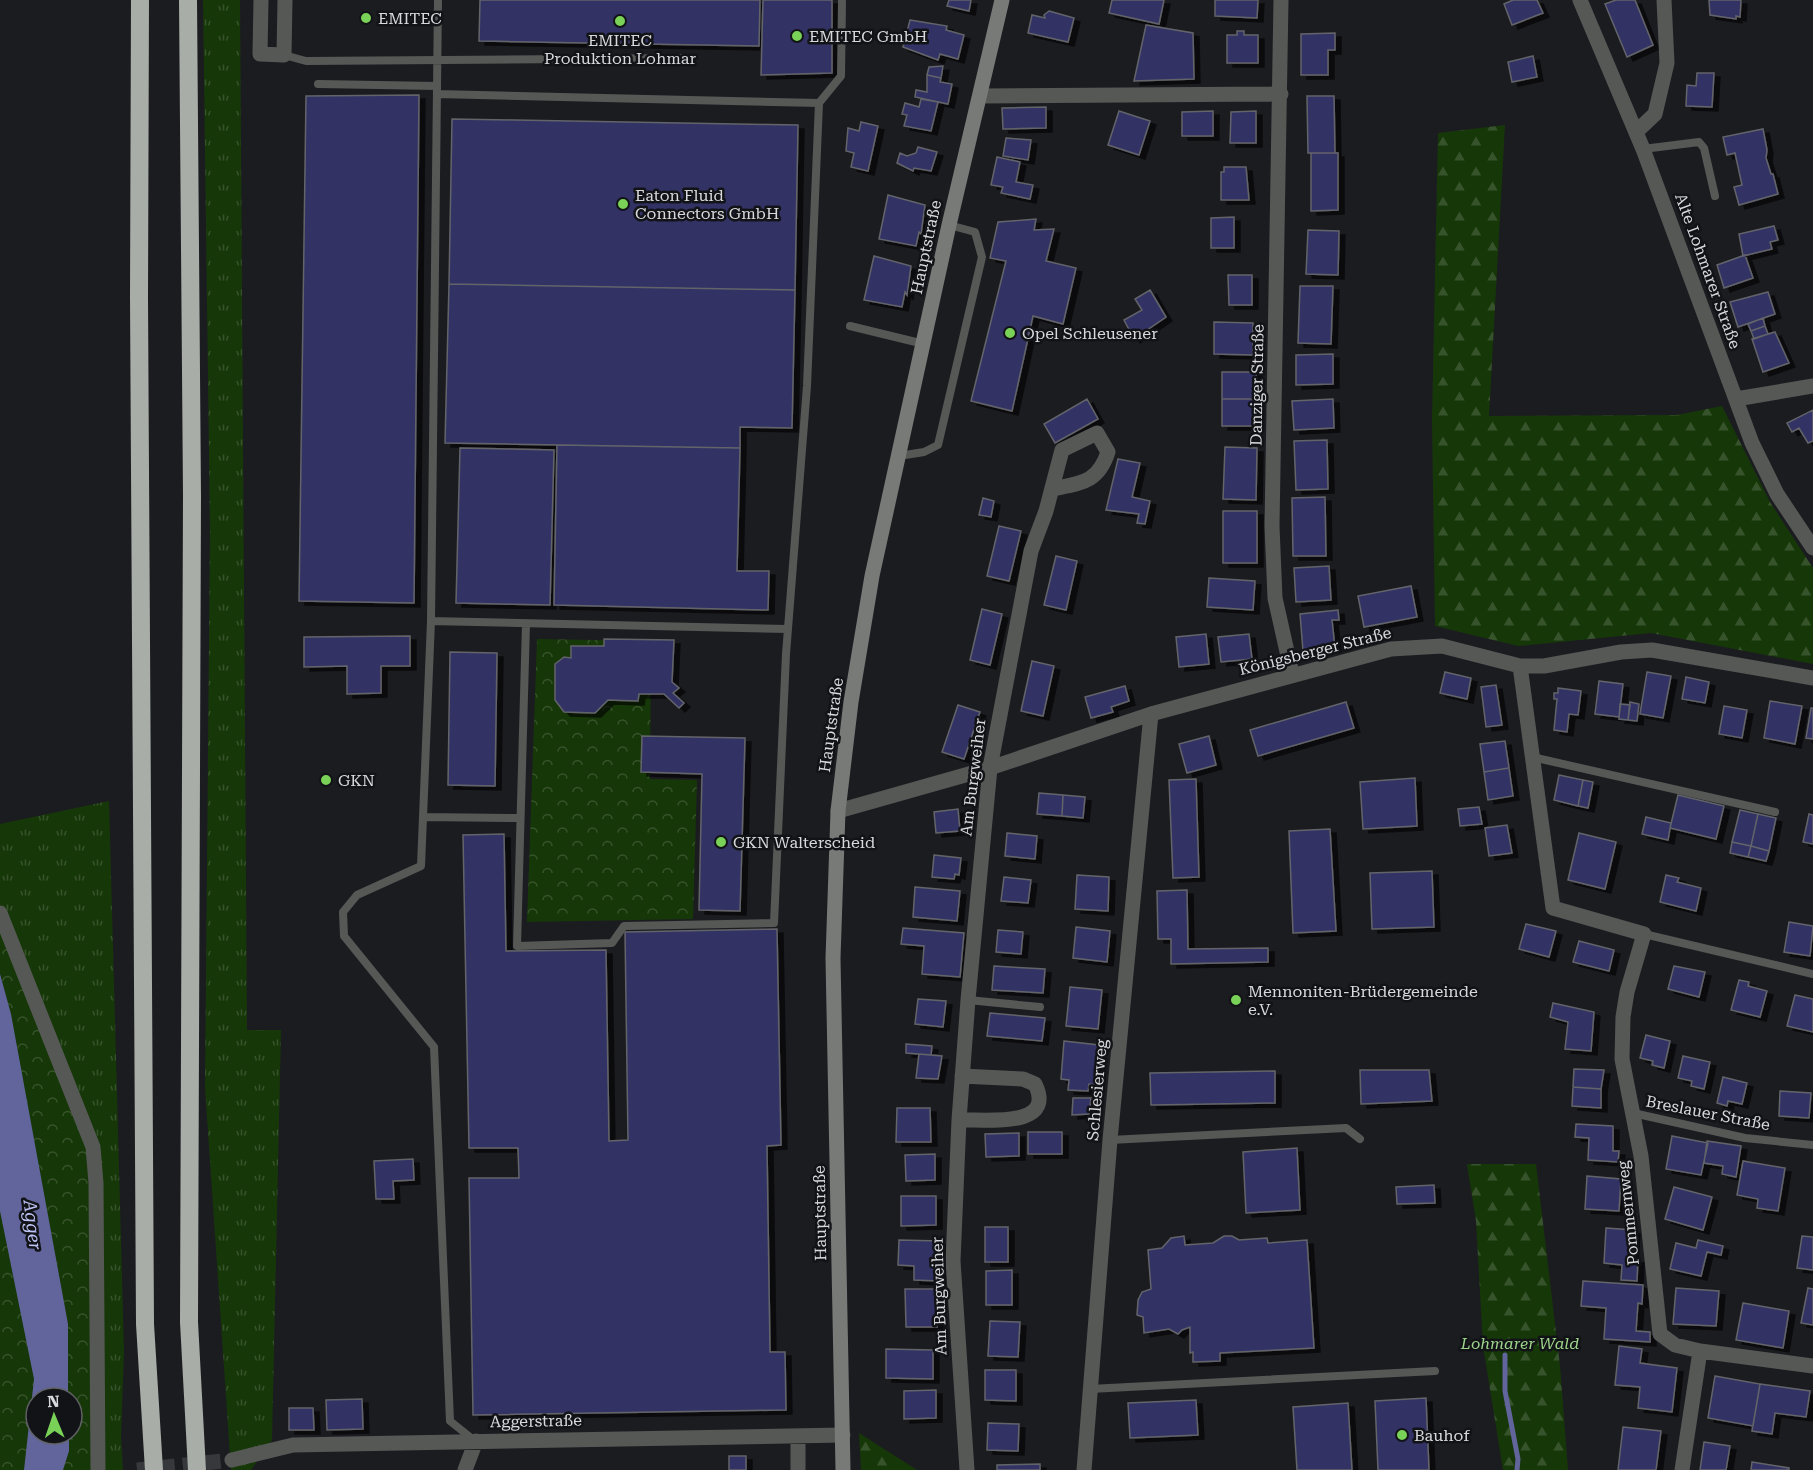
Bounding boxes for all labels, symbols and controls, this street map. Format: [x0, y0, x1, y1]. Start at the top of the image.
place label: EMITEC [378, 9, 442, 28]
marker: EMITEC [359, 11, 373, 25]
marker: EMITEC Produktion Lohmar [613, 14, 627, 28]
place label: EMITEC GmbH [809, 27, 927, 46]
marker: EMITEC GmbH [790, 29, 804, 43]
place label: EMITEC Produktion Lohmar [544, 31, 697, 68]
place label: Eaton Fluid Connectors GmbH [635, 186, 779, 223]
street label: Alte Lohmarer Straße [1671, 191, 1745, 351]
marker: Eaton Fluid Connectors GmbH [616, 197, 630, 211]
street label: Hauptstraße [907, 198, 945, 296]
place label: Opel Schleusener [1022, 324, 1158, 343]
street label: Danziger Straße [1246, 324, 1268, 446]
marker: Opel Schleusener [1003, 326, 1017, 340]
street label: Königsberger Straße [1237, 623, 1393, 679]
street label: Hauptstraße [815, 676, 847, 774]
street label: Am Burgweiher [956, 717, 990, 837]
place label: GKN [338, 771, 375, 790]
marker: GKN [319, 773, 333, 787]
place label: GKN Walterscheid [733, 833, 875, 852]
marker: GKN Walterscheid [714, 835, 728, 849]
place label: Mennoniten-Brüdergemeinde e.V. [1248, 982, 1478, 1019]
marker: Mennoniten-Brüdergemeinde e.V. [1229, 993, 1243, 1007]
street label: Schlesierweg [1083, 1037, 1111, 1142]
street label: Breslauer Straße [1644, 1092, 1772, 1134]
street label: Pommernweg [1613, 1159, 1643, 1266]
street label: Hauptstraße [810, 1165, 830, 1261]
water label: Agger [19, 1198, 47, 1252]
street label: Am Burgweiher [927, 1236, 951, 1356]
park label: Lohmarer Wald [1460, 1334, 1579, 1353]
north arrow [24, 1386, 84, 1446]
text: N [47, 1392, 60, 1411]
street label: Aggerstraße [490, 1411, 582, 1431]
place label: Bauhof [1414, 1426, 1470, 1445]
marker: Bauhof [1395, 1428, 1409, 1442]

